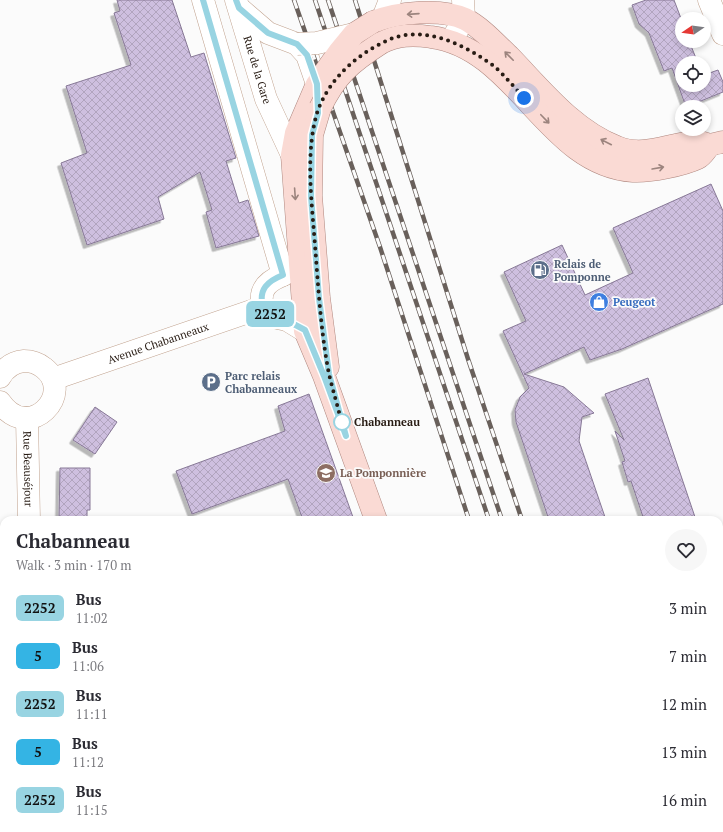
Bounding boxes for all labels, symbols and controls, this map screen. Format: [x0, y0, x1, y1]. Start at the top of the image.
one-way arrow [407, 10, 420, 17]
north arrow [675, 12, 711, 48]
map controls [675, 12, 711, 136]
street label: Rue de la Gare [240, 34, 275, 107]
one-way arrow [504, 51, 513, 61]
button: locate [675, 56, 711, 92]
your location [514, 88, 534, 108]
button: layers [675, 100, 711, 136]
one-way arrow [540, 114, 550, 124]
one-way arrow [600, 138, 612, 145]
one-way arrow [651, 164, 664, 172]
one-way arrow [291, 187, 298, 200]
place label: Relais de Pomponne [554, 257, 611, 284]
fuel station icon: Relais de Pomponne [529, 259, 551, 281]
shop icon: Peugeot [588, 291, 610, 313]
place label: Peugeot [613, 295, 656, 309]
line badge: 2252 [242, 301, 298, 327]
text: 2252 [254, 304, 286, 323]
street label: Avenue Chabanneaux [106, 319, 211, 367]
place label: Parc relais Chabanneaux [225, 369, 298, 396]
parking icon: Parc relais Chabanneaux [200, 371, 222, 393]
marker: Chabanneau [333, 413, 351, 431]
place label: Chabanneau [354, 415, 420, 429]
street label: Rue Beauséjour [20, 431, 36, 508]
school or university icon: La Pomponnière [315, 462, 337, 484]
place label: La Pomponnière [340, 466, 427, 480]
text: Chabanneau [16, 528, 130, 553]
button: heart [665, 529, 707, 571]
text: Walk · 3 min · 170 m [16, 556, 131, 574]
text: Bus [76, 589, 102, 609]
text: 2252 [24, 598, 56, 617]
text: 3 min [669, 598, 707, 618]
text: 11:02 [76, 609, 108, 627]
text: Bus [72, 637, 98, 657]
text: 5 [34, 646, 42, 665]
text: 7 min [669, 646, 707, 666]
text: 11:06 [72, 657, 104, 675]
text: Bus [76, 685, 102, 705]
text: 2252 [24, 694, 56, 713]
text: 12 min [661, 694, 707, 714]
text: 11:11 [76, 705, 108, 723]
text: Bus [72, 733, 98, 753]
text: 5 [34, 742, 42, 761]
text: 13 min [661, 742, 707, 762]
text: 11:12 [72, 753, 104, 771]
text: Bus [76, 781, 102, 801]
text: 2252 [24, 790, 56, 809]
text: 16 min [661, 790, 707, 810]
text: 11:15 [76, 801, 108, 819]

